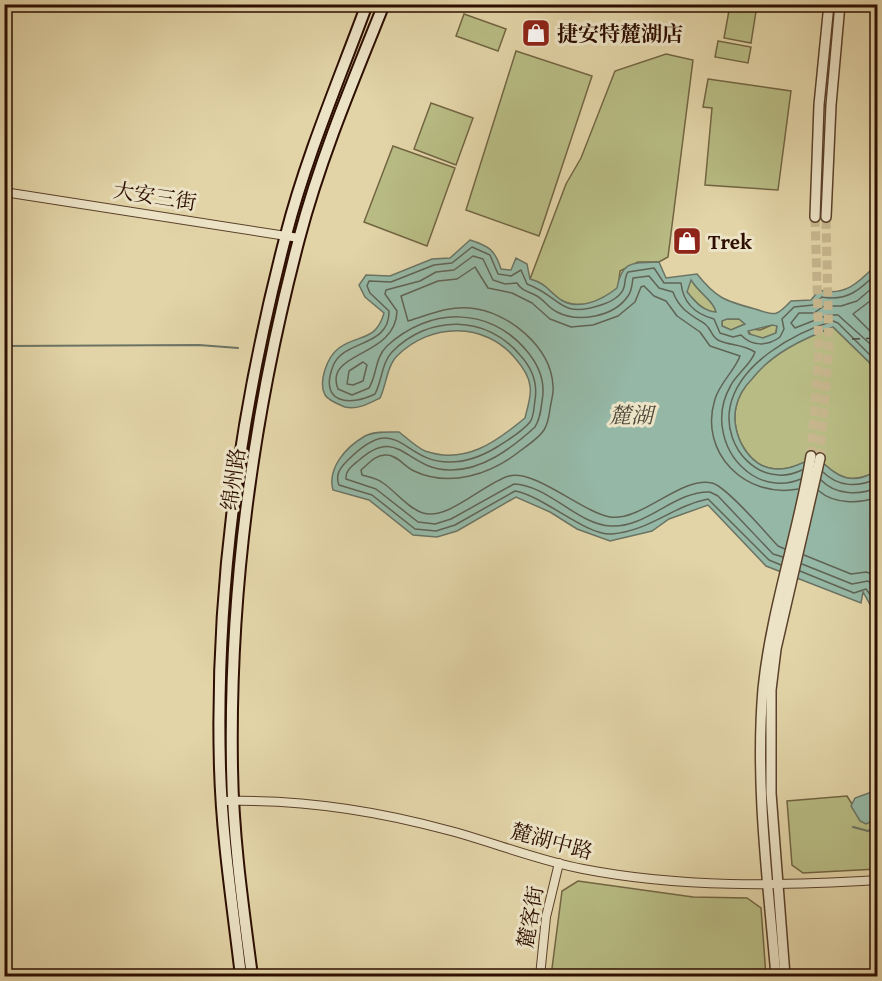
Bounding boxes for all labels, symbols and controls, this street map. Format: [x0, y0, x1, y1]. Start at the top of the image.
shop icon: 捷安特麓湖店 [520, 17, 552, 49]
place label: 捷安特麓湖店 [557, 18, 683, 49]
street label: 大安三街 [111, 174, 199, 218]
shop icon: Trek [671, 225, 703, 257]
place label: Trek [708, 226, 753, 257]
water label: 麓湖 [609, 399, 657, 431]
street label: 绵州路 [213, 446, 253, 512]
street label: 麓湖中路 [507, 815, 597, 867]
street label: 麓客街 [509, 883, 551, 951]

